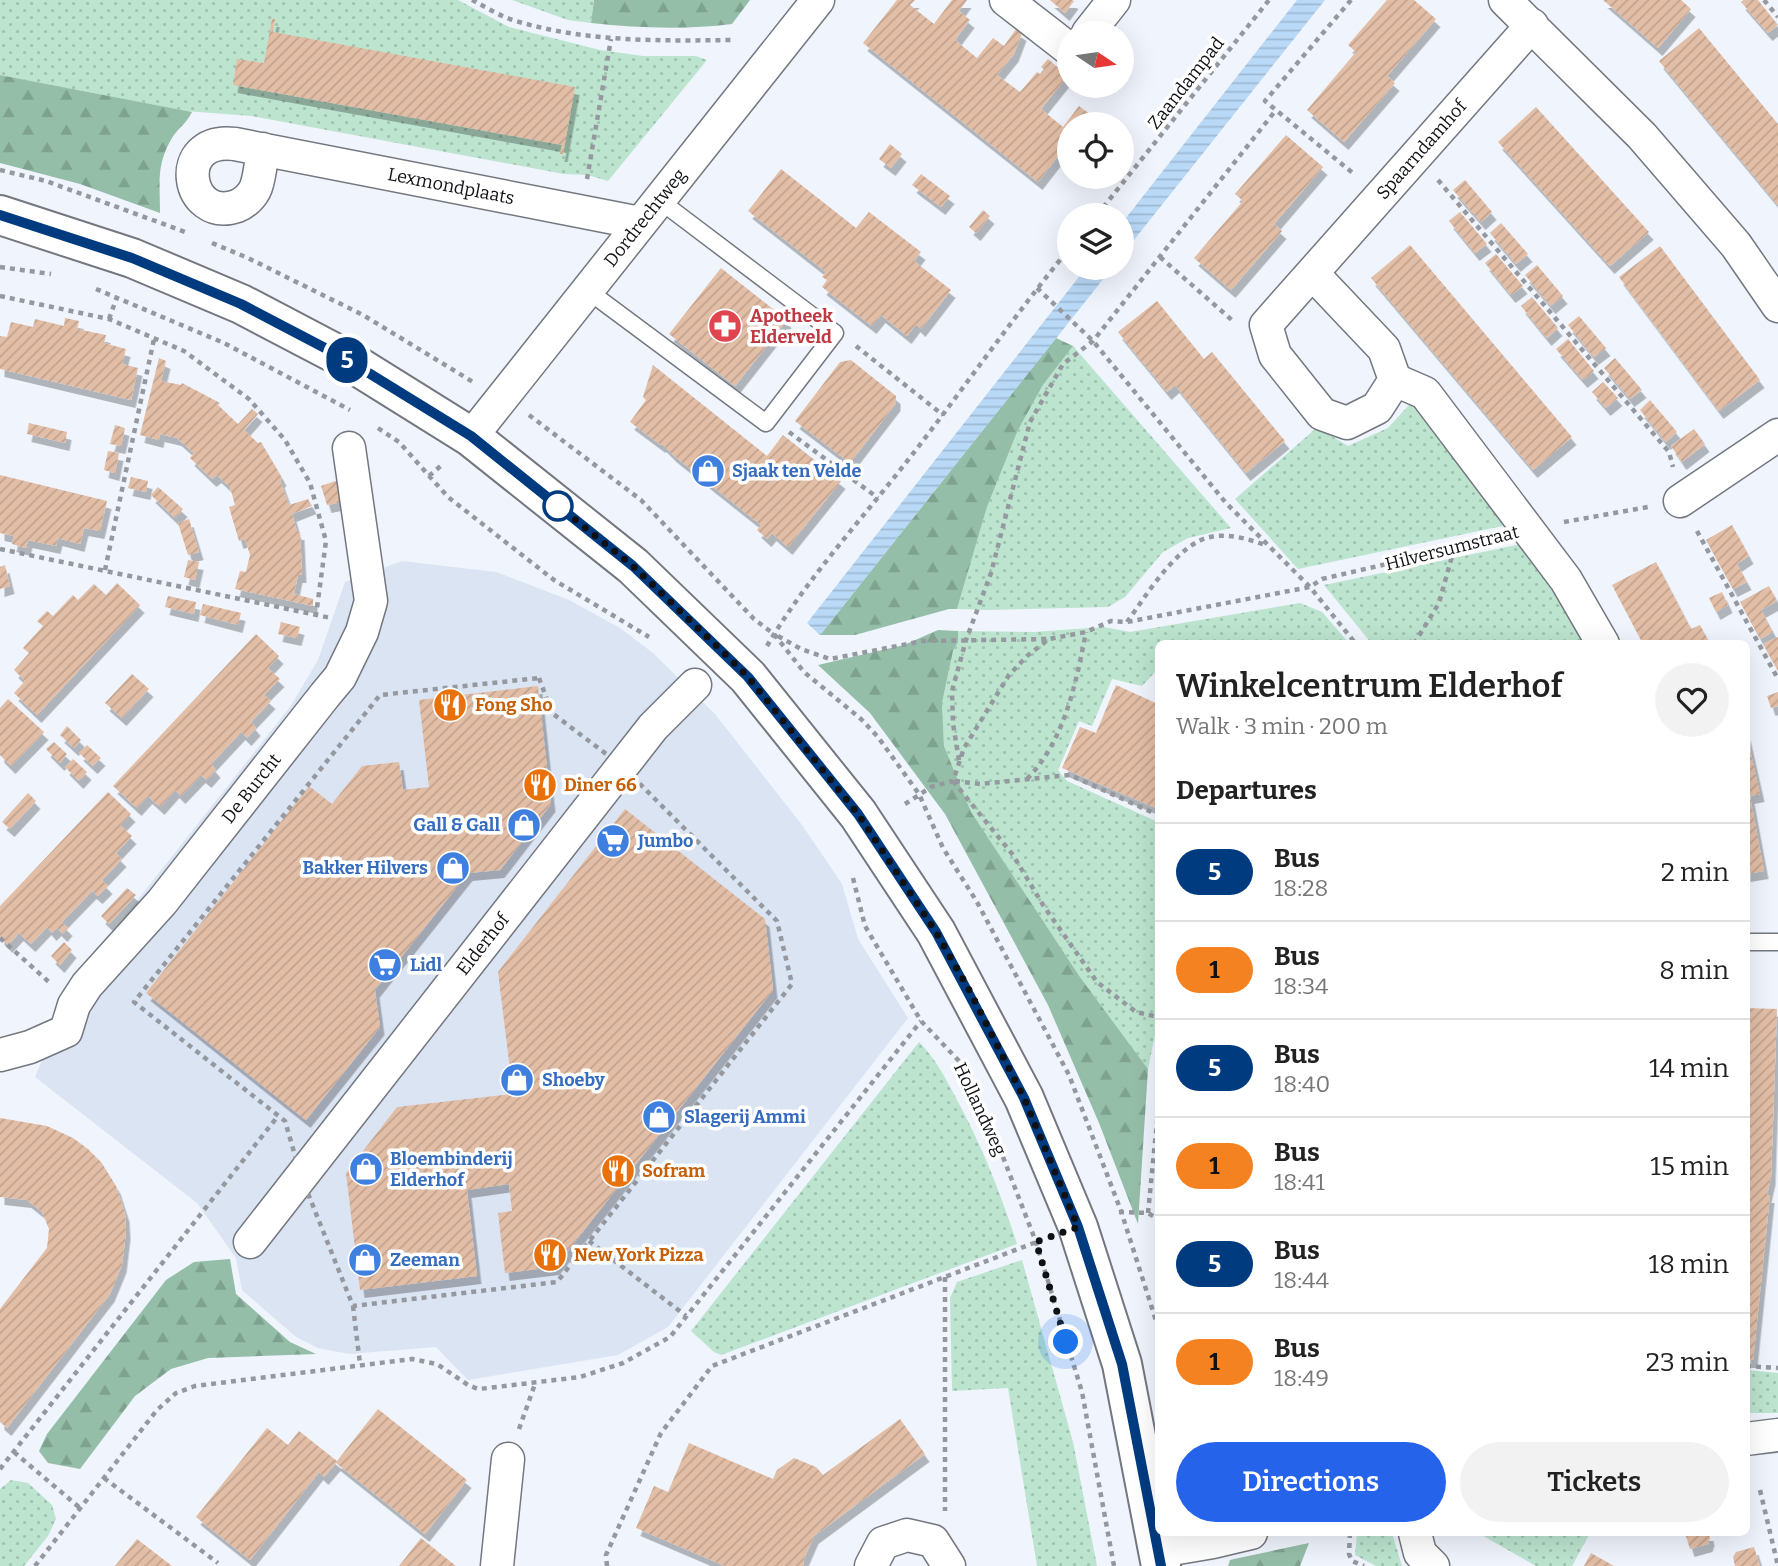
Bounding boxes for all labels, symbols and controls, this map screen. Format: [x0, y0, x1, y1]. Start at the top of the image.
north arrow [1057, 21, 1134, 98]
map controls [1057, 21, 1134, 280]
street label: Zaandampad [1143, 32, 1229, 133]
street label: Spaarndamhof [1372, 94, 1472, 204]
button: locate [1057, 112, 1134, 189]
street label: Lexmondplaats [386, 163, 516, 209]
street label: Dordrechtweg [599, 164, 691, 271]
button: layers [1057, 203, 1134, 280]
place label: Apotheek Elderveld [750, 305, 833, 348]
pharmacy icon: Apotheek Elderveld [706, 307, 744, 345]
line badge: 5 [324, 337, 370, 383]
text: 5 [340, 346, 354, 374]
shop icon: Sjaak ten Velde [689, 452, 727, 490]
place label: Sjaak ten Velde [732, 460, 861, 482]
unlabelled marker [543, 491, 573, 521]
street label: Hilversumstraat [1383, 521, 1522, 575]
button: heart [1655, 663, 1729, 737]
text: Winkelcentrum Elderhof [1176, 666, 1563, 706]
restaurant icon: Fong Sho [431, 686, 469, 724]
place label: Fong Sho [475, 694, 553, 716]
text: Walk · 3 min · 200 m [1176, 712, 1388, 740]
street label: De Burcht [217, 749, 286, 828]
restaurant icon: Diner 66 [521, 766, 559, 804]
place label: Diner 66 [564, 774, 637, 796]
text: Departures [1176, 775, 1317, 806]
shop icon: Gall & Gall [505, 806, 543, 844]
place label: Gall & Gall [413, 814, 500, 836]
supermarket icon: Jumbo [594, 822, 632, 860]
place label: Jumbo [637, 830, 693, 852]
text: Bus [1274, 843, 1320, 874]
shop icon: Bakker Hilvers [434, 849, 472, 887]
place label: Bakker Hilvers [302, 857, 428, 879]
text: 2 min [1661, 857, 1729, 888]
text: 5 [1208, 858, 1221, 886]
text: 18:28 [1274, 874, 1328, 902]
street label: Elderhof [452, 908, 515, 980]
text: Bus [1274, 941, 1320, 972]
supermarket icon: Lidl [366, 946, 404, 984]
place label: Lidl [410, 954, 442, 976]
text: 8 min [1659, 955, 1729, 986]
text: 1 [1209, 956, 1220, 984]
text: 18:34 [1274, 972, 1329, 1000]
text: Bus [1274, 1039, 1320, 1070]
text: 14 min [1649, 1053, 1729, 1084]
text: 5 [1208, 1054, 1221, 1082]
street label: Hollandweg [949, 1059, 1011, 1159]
shop icon: Shoeby [498, 1061, 536, 1099]
place label: Shoeby [542, 1069, 606, 1091]
text: 18:40 [1274, 1070, 1330, 1098]
shop icon: Slagerij Ammi [640, 1098, 678, 1136]
place label: Slagerij Ammi [684, 1106, 806, 1128]
text: Bus [1274, 1137, 1320, 1168]
place label: Bloembinderij Elderhof [390, 1148, 513, 1191]
shop icon: Bloembinderij Elderhof [347, 1150, 385, 1188]
text: 15 min [1650, 1151, 1729, 1182]
restaurant icon: Sofram [599, 1152, 637, 1190]
text: 1 [1209, 1152, 1220, 1180]
place label: Sofram [642, 1160, 705, 1182]
text: 18:41 [1274, 1168, 1325, 1196]
text: Bus [1274, 1235, 1320, 1266]
restaurant icon: New York Pizza [531, 1236, 569, 1274]
shop icon: Zeeman [346, 1241, 384, 1279]
place label: New York Pizza [574, 1244, 704, 1266]
place label: Zeeman [390, 1249, 460, 1271]
text: 18 min [1649, 1249, 1729, 1280]
text: 5 [1208, 1250, 1221, 1278]
text: 18:44 [1274, 1266, 1329, 1294]
your location [1048, 1324, 1083, 1359]
text: Bus [1274, 1333, 1320, 1364]
text: 23 min [1646, 1347, 1729, 1378]
text: 1 [1209, 1348, 1220, 1376]
text: 18:49 [1274, 1364, 1329, 1392]
button: Directions [1176, 1442, 1446, 1522]
button: Tickets [1460, 1442, 1729, 1522]

